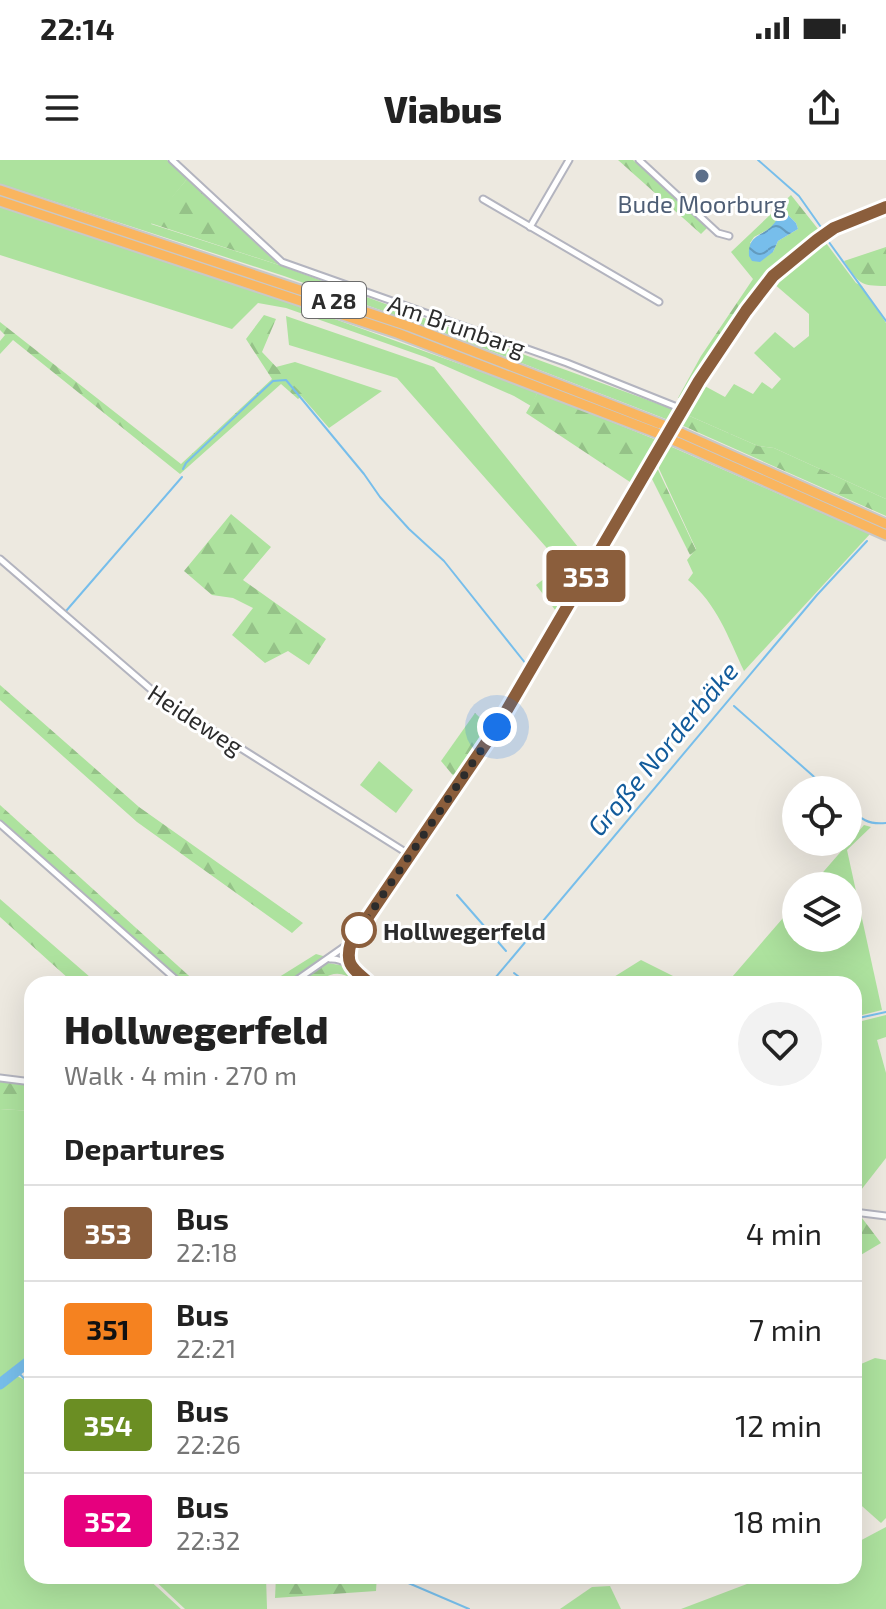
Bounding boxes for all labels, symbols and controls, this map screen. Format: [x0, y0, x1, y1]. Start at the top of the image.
text: 22:14 [40, 10, 115, 46]
icon: menu [40, 86, 84, 130]
icon: share [802, 86, 846, 130]
text: Viabus [384, 87, 502, 130]
marker: Bude Moorburg [693, 167, 711, 185]
place label: Bude Moorburg [618, 189, 786, 218]
road number: A 28 [302, 282, 366, 318]
street label: Am Brunbarg [385, 288, 529, 362]
line badge: 353 [540, 550, 632, 602]
text: 353 [562, 559, 610, 593]
water label: Große Norderbäke [580, 655, 744, 841]
street label: Heideweg [143, 678, 249, 760]
your location [477, 707, 517, 747]
map controls [782, 776, 862, 952]
button: locate [782, 776, 862, 856]
button: layers [782, 872, 862, 952]
marker: Hollwegerfeld [342, 913, 376, 947]
place label: Hollwegerfeld [383, 916, 546, 945]
button: heart [738, 1002, 822, 1086]
text: Hollwegerfeld [64, 1006, 329, 1052]
text: Walk · 4 min · 270 m [64, 1059, 297, 1090]
text: Departures [64, 1130, 225, 1166]
text: Bus [176, 1200, 229, 1236]
text: 4 min [746, 1215, 822, 1251]
text: 353 [84, 1216, 132, 1250]
text: 22:18 [176, 1236, 238, 1267]
text: Bus [176, 1296, 229, 1332]
text: 7 min [749, 1311, 822, 1347]
text: 351 [86, 1312, 130, 1346]
text: 22:21 [176, 1332, 236, 1363]
text: Bus [176, 1392, 229, 1428]
text: 12 min [735, 1407, 822, 1443]
text: 354 [83, 1408, 133, 1442]
text: 22:26 [176, 1428, 241, 1459]
text: Bus [176, 1488, 229, 1524]
text: 18 min [734, 1503, 822, 1539]
text: 352 [84, 1504, 132, 1538]
text: 22:32 [176, 1524, 240, 1555]

